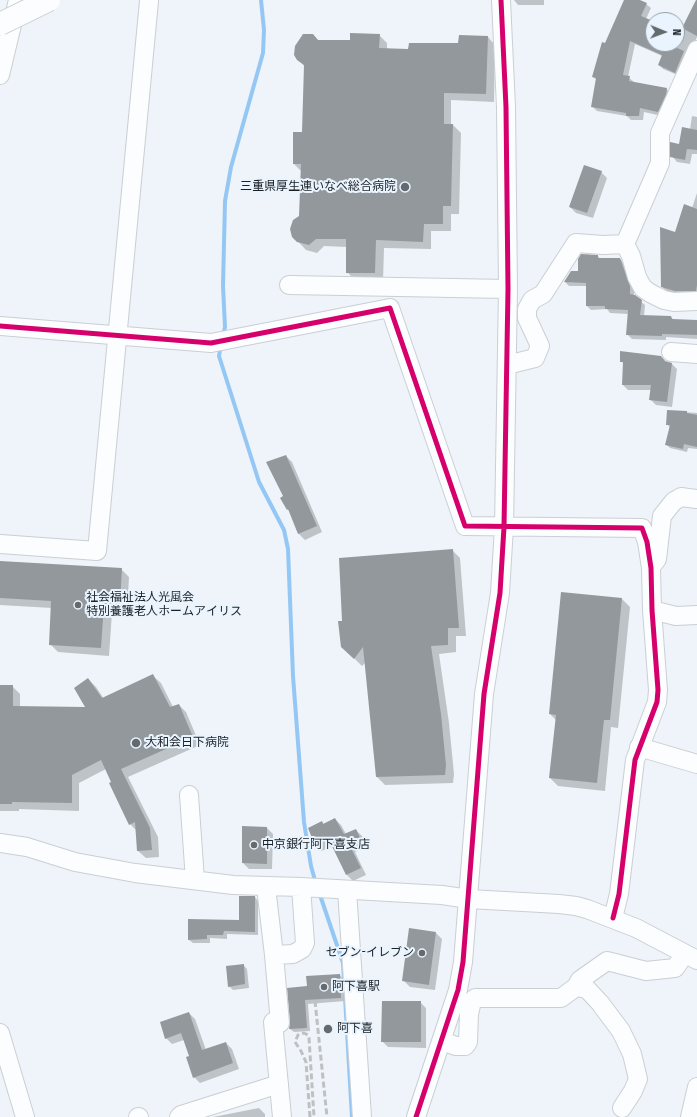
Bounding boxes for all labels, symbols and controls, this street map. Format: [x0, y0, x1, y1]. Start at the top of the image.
north arrow [645, 12, 685, 52]
text: N [670, 29, 683, 36]
place label: 三重県厚生連いなべ総合病院 [240, 180, 396, 194]
marker: 三重県厚生連いなべ総合病院 [399, 181, 411, 193]
place label: 社会福祉法人光風会 特別養護老人ホームアイリス [86, 591, 242, 619]
marker: 社会福祉法人光風会 特別養護老人ホームアイリス [73, 600, 83, 610]
place label: 大和会日下病院 [145, 736, 229, 750]
marker: 大和会日下病院 [130, 737, 142, 749]
place label: 中京銀行阿下喜支店 [262, 838, 370, 852]
marker: 中京銀行阿下喜支店 [249, 840, 259, 850]
place label: セブン-イレブン [326, 946, 414, 960]
marker: セブン-イレブン [417, 948, 427, 958]
place label: 阿下喜駅 [332, 980, 380, 994]
marker: 阿下喜駅 [319, 982, 329, 992]
place label: 阿下喜 [337, 1022, 373, 1036]
marker: 阿下喜 [322, 1023, 334, 1035]

